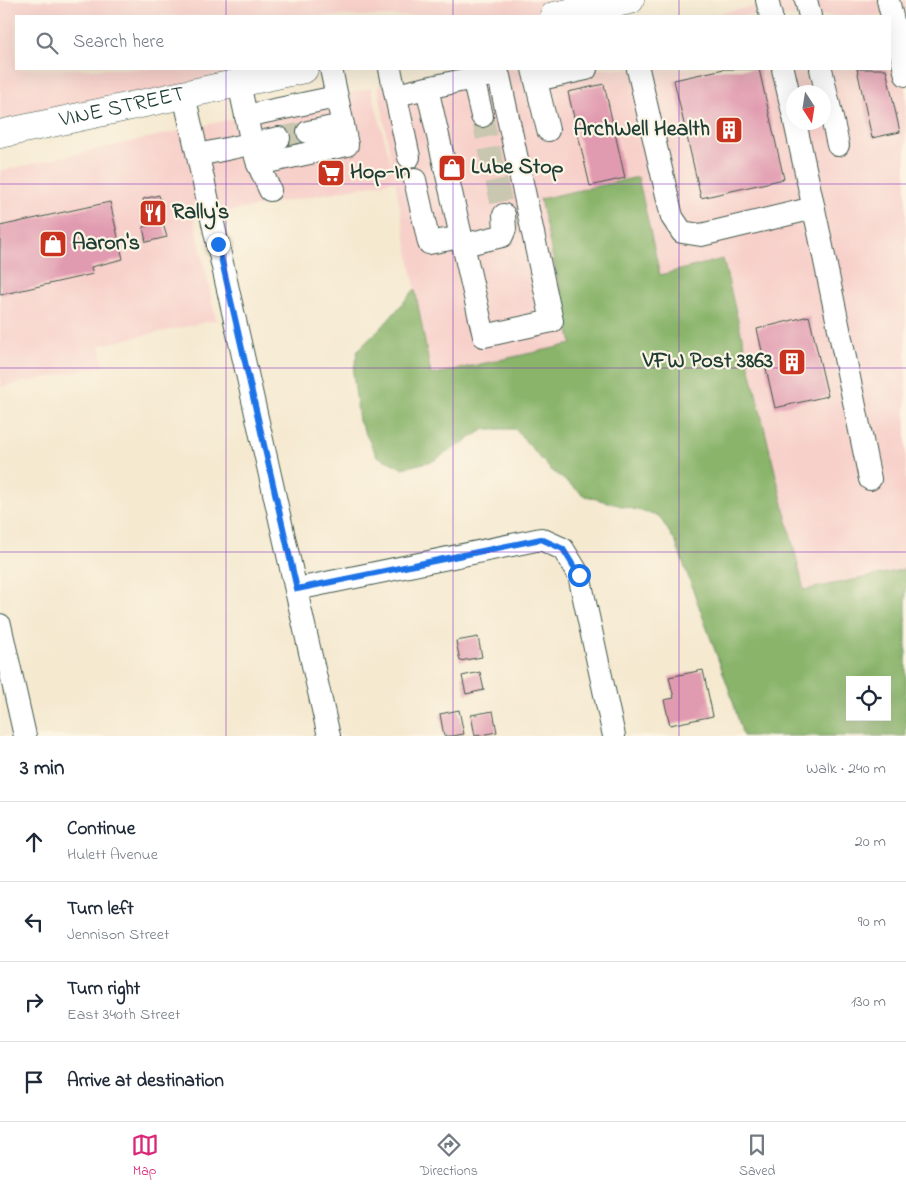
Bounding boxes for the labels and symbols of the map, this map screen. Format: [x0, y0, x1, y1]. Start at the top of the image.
street label: VINE STREET [56, 79, 188, 137]
north arrow [786, 85, 831, 130]
place label: ArchWell Health [574, 114, 710, 146]
building icon: ArchWell Health [714, 115, 744, 145]
place label: Lube Stop [471, 152, 564, 184]
shop icon: Lube Stop [437, 153, 467, 183]
place label: Hop-In [350, 157, 411, 189]
supermarket icon: Hop-In [316, 158, 346, 188]
place label: Rally's [172, 197, 229, 230]
restaurant icon: Rally's [138, 198, 168, 228]
place label: Aaron's [72, 228, 140, 260]
shop icon: Aaron's [38, 229, 68, 259]
route end [207, 233, 230, 256]
place label: VFW Post 3863 [642, 346, 773, 378]
building icon: VFW Post 3863 [777, 347, 807, 377]
route start [568, 564, 591, 587]

